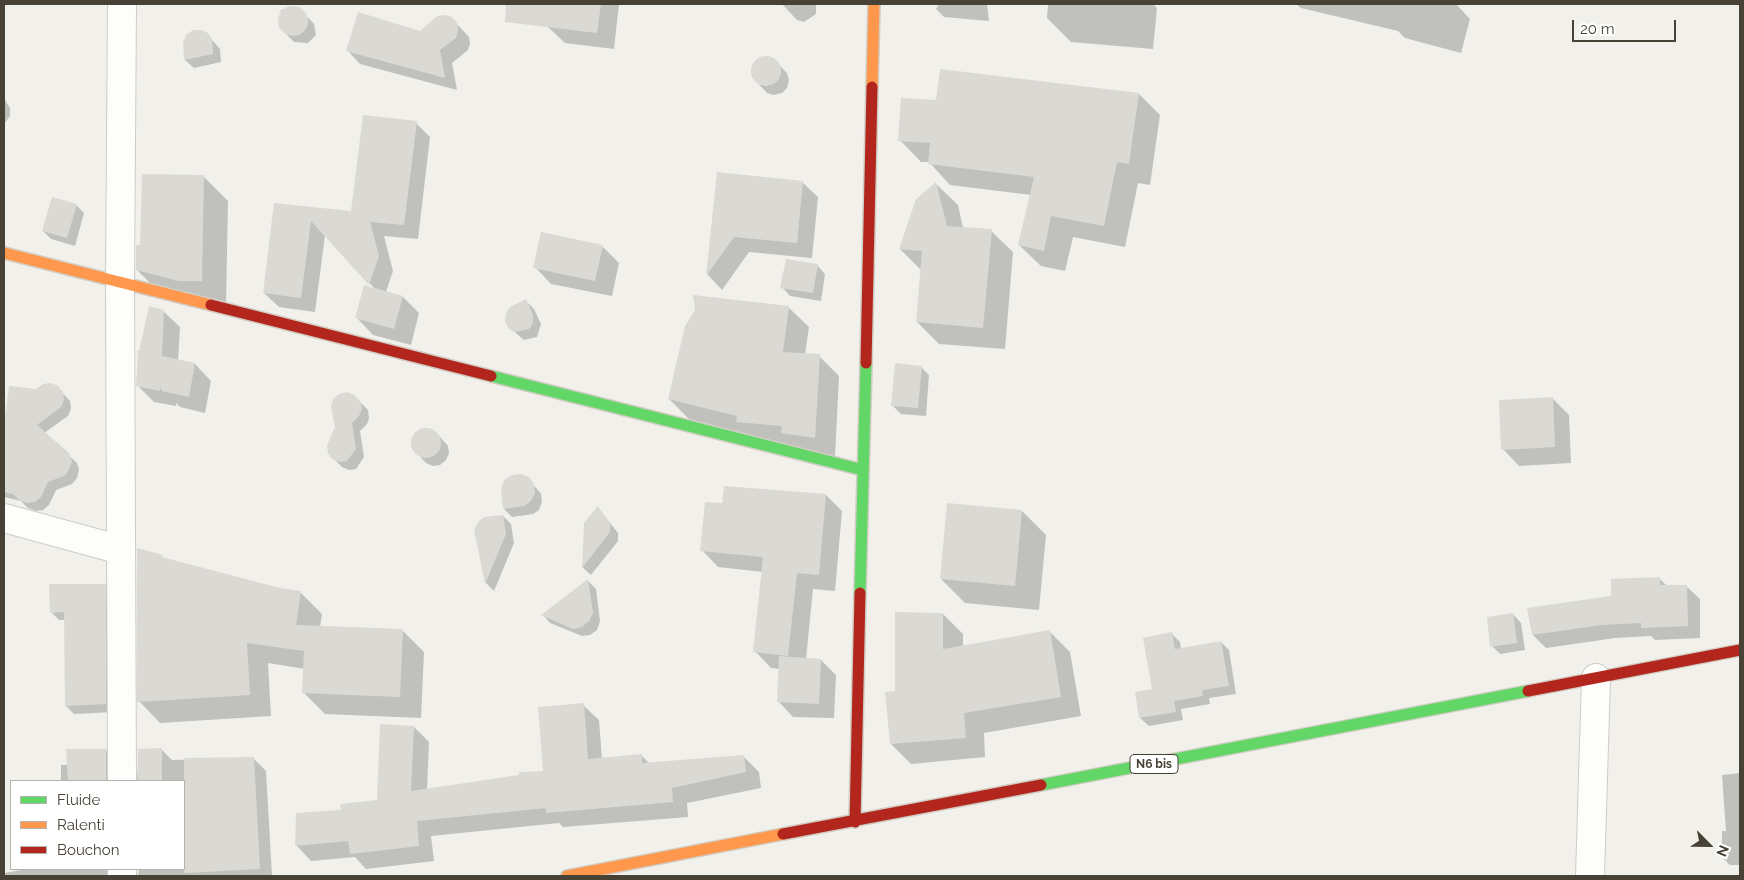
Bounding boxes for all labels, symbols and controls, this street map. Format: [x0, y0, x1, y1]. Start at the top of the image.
scale bar [1574, 10, 1678, 42]
text: 20 m [1580, 20, 1615, 38]
road number: N6 bis [1130, 754, 1178, 774]
legend [10, 780, 185, 870]
text: Fluide [57, 791, 100, 809]
text: Ralenti [57, 816, 105, 834]
north arrow [1684, 820, 1734, 870]
text: Bouchon [57, 841, 119, 859]
text: N [1713, 843, 1732, 859]

